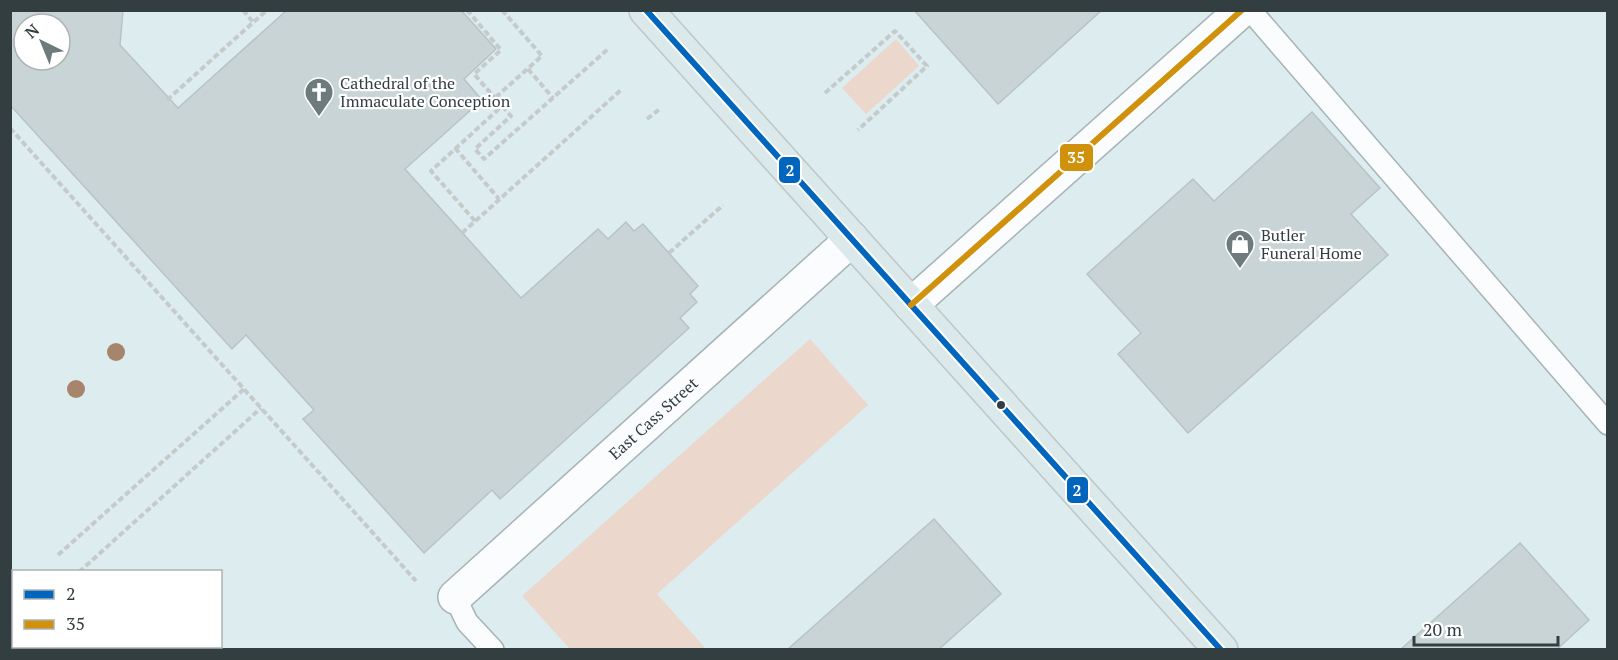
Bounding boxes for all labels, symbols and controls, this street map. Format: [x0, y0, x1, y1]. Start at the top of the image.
north arrow [12, 12, 72, 72]
text: N [20, 19, 44, 43]
place label: Cathedral of the Immaculate Conception [340, 72, 511, 112]
church icon: Cathedral of the Immaculate Conception [303, 76, 335, 118]
line badge: 35 [1059, 143, 1094, 172]
text: 35 [1067, 146, 1085, 168]
line badge: 2 [778, 156, 801, 184]
text: 2 [785, 159, 795, 181]
place label: Butler Funeral Home [1261, 224, 1362, 264]
shop icon: Butler Funeral Home [1224, 228, 1256, 270]
street label: East Cass Street [604, 372, 703, 464]
unlabelled marker [995, 399, 1007, 411]
line badge: 2 [1066, 476, 1089, 504]
text: 2 [1072, 479, 1082, 501]
legend [12, 570, 222, 648]
text: 2 [66, 581, 76, 605]
scale bar [1414, 609, 1558, 647]
text: 35 [66, 611, 85, 635]
text: 20 m [1423, 617, 1463, 641]

